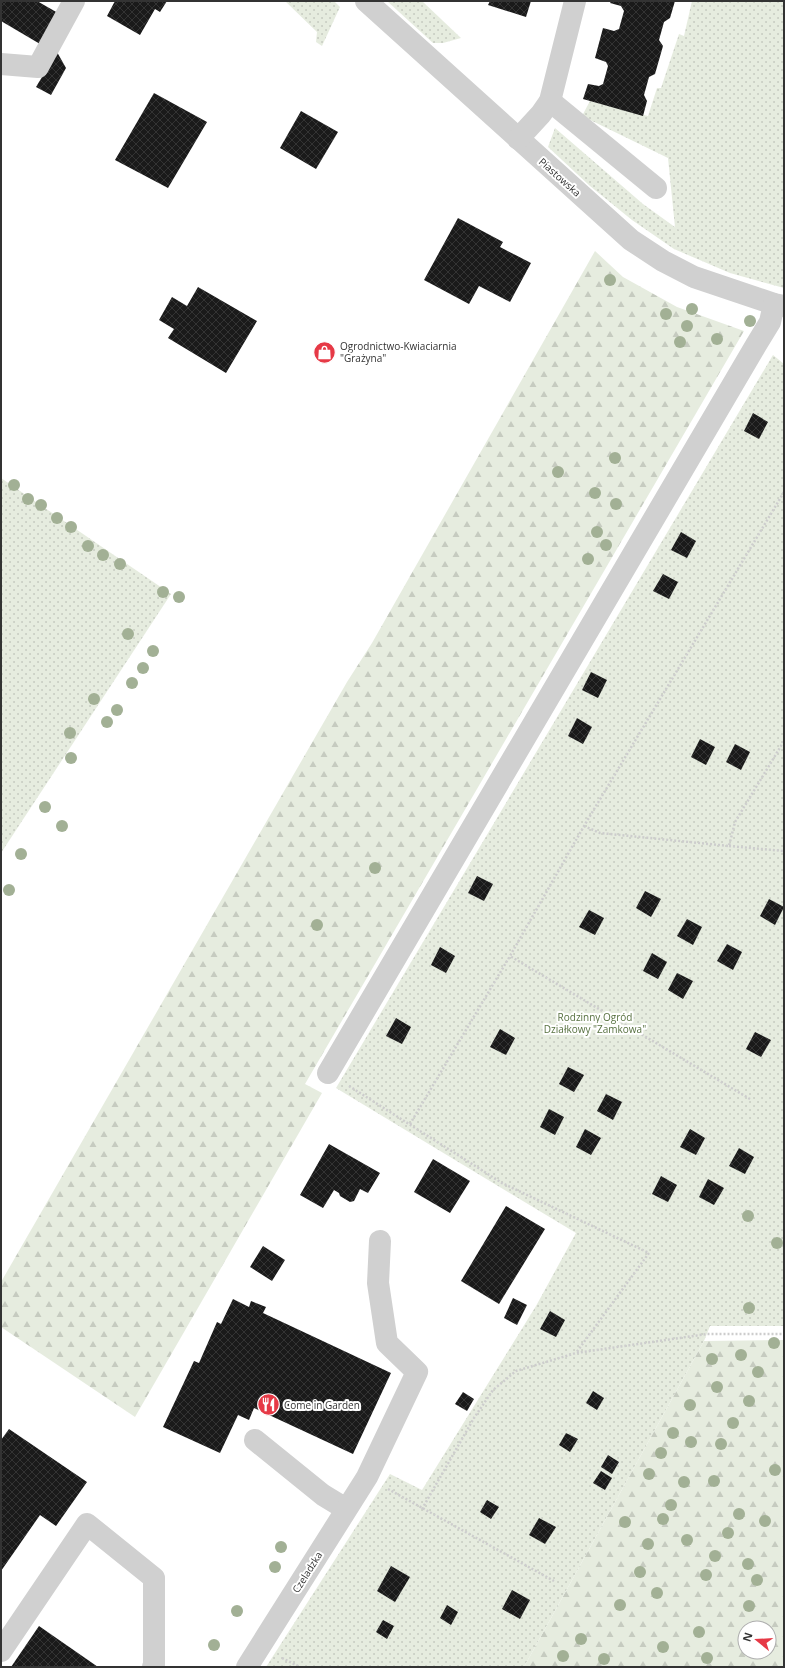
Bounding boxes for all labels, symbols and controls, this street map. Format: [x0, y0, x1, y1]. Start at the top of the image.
street label: Piastowska [536, 154, 584, 200]
shop icon: Ogrodnictwo-Kwiaciarnia "Grażyna" [312, 339, 338, 365]
place label: Ogrodnictwo-Kwiaciarnia "Grażyna" [340, 339, 457, 365]
park label: Rodzinny Ogród Działkowy "Zamkowa" [544, 1010, 646, 1036]
restaurant icon: Come in Garden [256, 1392, 282, 1418]
place label: Come in Garden [284, 1398, 360, 1412]
street label: Czeladzka [289, 1549, 325, 1595]
north arrow [737, 1620, 777, 1660]
text: N [738, 1630, 756, 1643]

